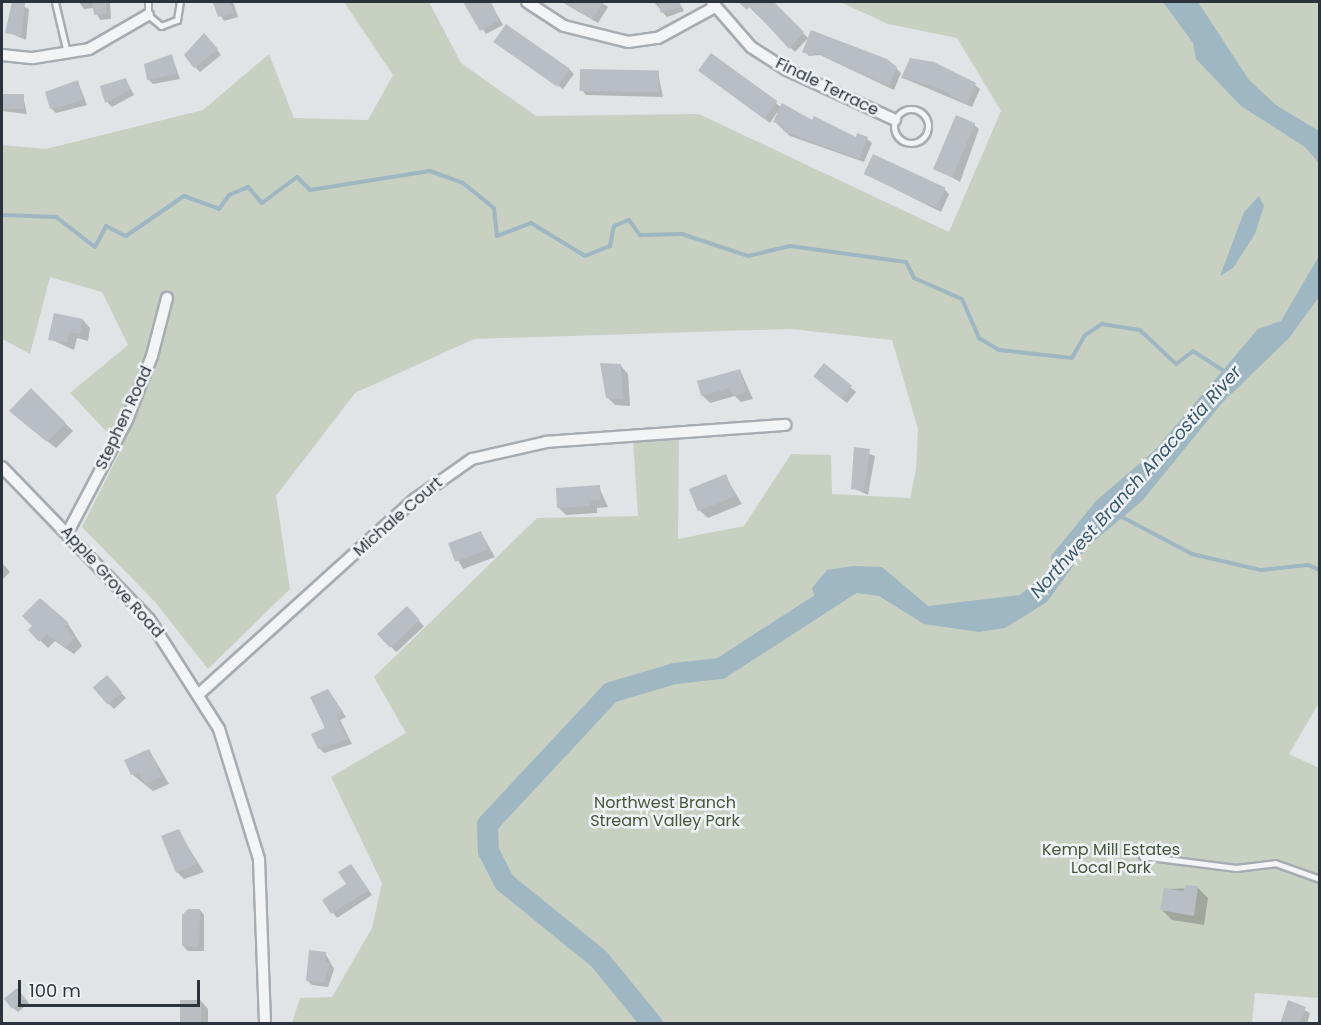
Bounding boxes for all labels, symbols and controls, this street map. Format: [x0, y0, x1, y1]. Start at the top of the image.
street label: Finale Terrace [772, 54, 882, 120]
water label: Northwest Branch Anacostia River [1026, 361, 1246, 603]
street label: Stephen Road [92, 363, 156, 473]
street label: Michale Court [350, 473, 446, 561]
street label: Apple Grove Road [57, 522, 167, 642]
park label: Northwest Branch Stream Valley Park [590, 793, 740, 831]
park label: Kemp Mill Estates Local Park [1042, 840, 1180, 878]
scale bar [21, 968, 202, 1006]
text: 100 m [29, 978, 81, 1003]

